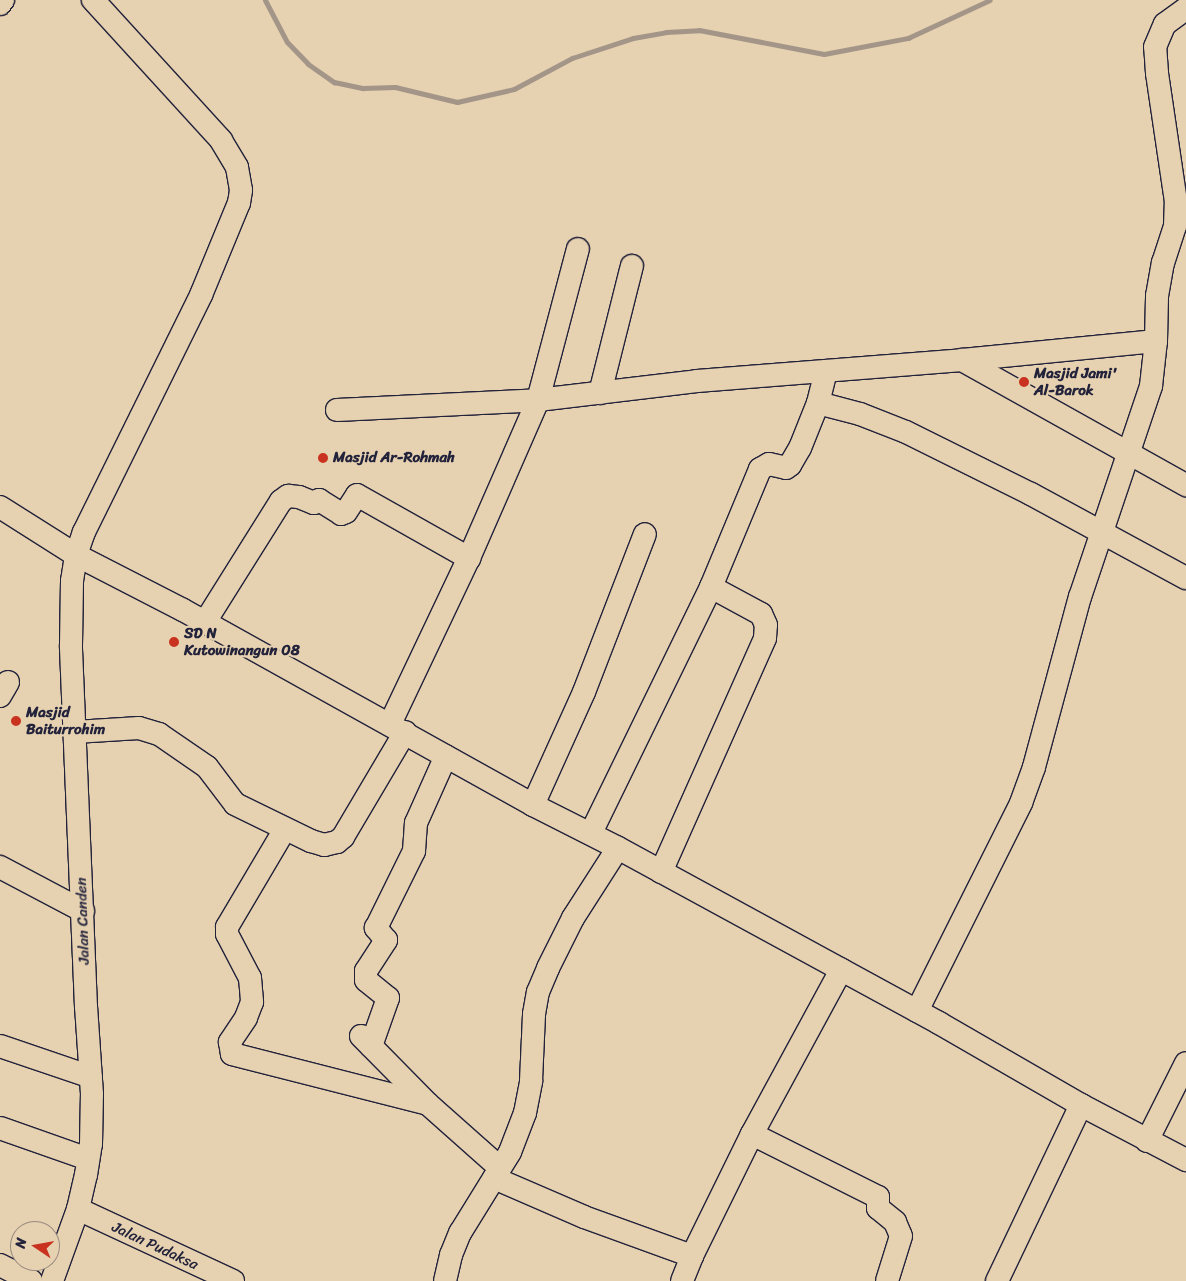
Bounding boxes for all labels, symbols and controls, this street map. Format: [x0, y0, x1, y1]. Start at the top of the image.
place label: Masjid Jami' Al-Barok [1034, 364, 1117, 399]
marker: Masjid Jami' Al-Barok [1018, 376, 1030, 388]
place label: Masjid Ar-Rohmah [333, 449, 455, 467]
marker: Masjid Ar-Rohmah [317, 452, 329, 464]
place label: SD N Kutowinangun 08 [184, 624, 300, 659]
marker: SD N Kutowinangun 08 [168, 636, 180, 648]
place label: Masjid Baiturrohim [26, 703, 105, 738]
marker: Masjid Baiturrohim [10, 715, 22, 727]
street label: Jalan Canden [72, 877, 94, 965]
street label: Jalan Pudaksa [109, 1218, 201, 1274]
north arrow [10, 1221, 60, 1271]
text: N [8, 1236, 34, 1250]

